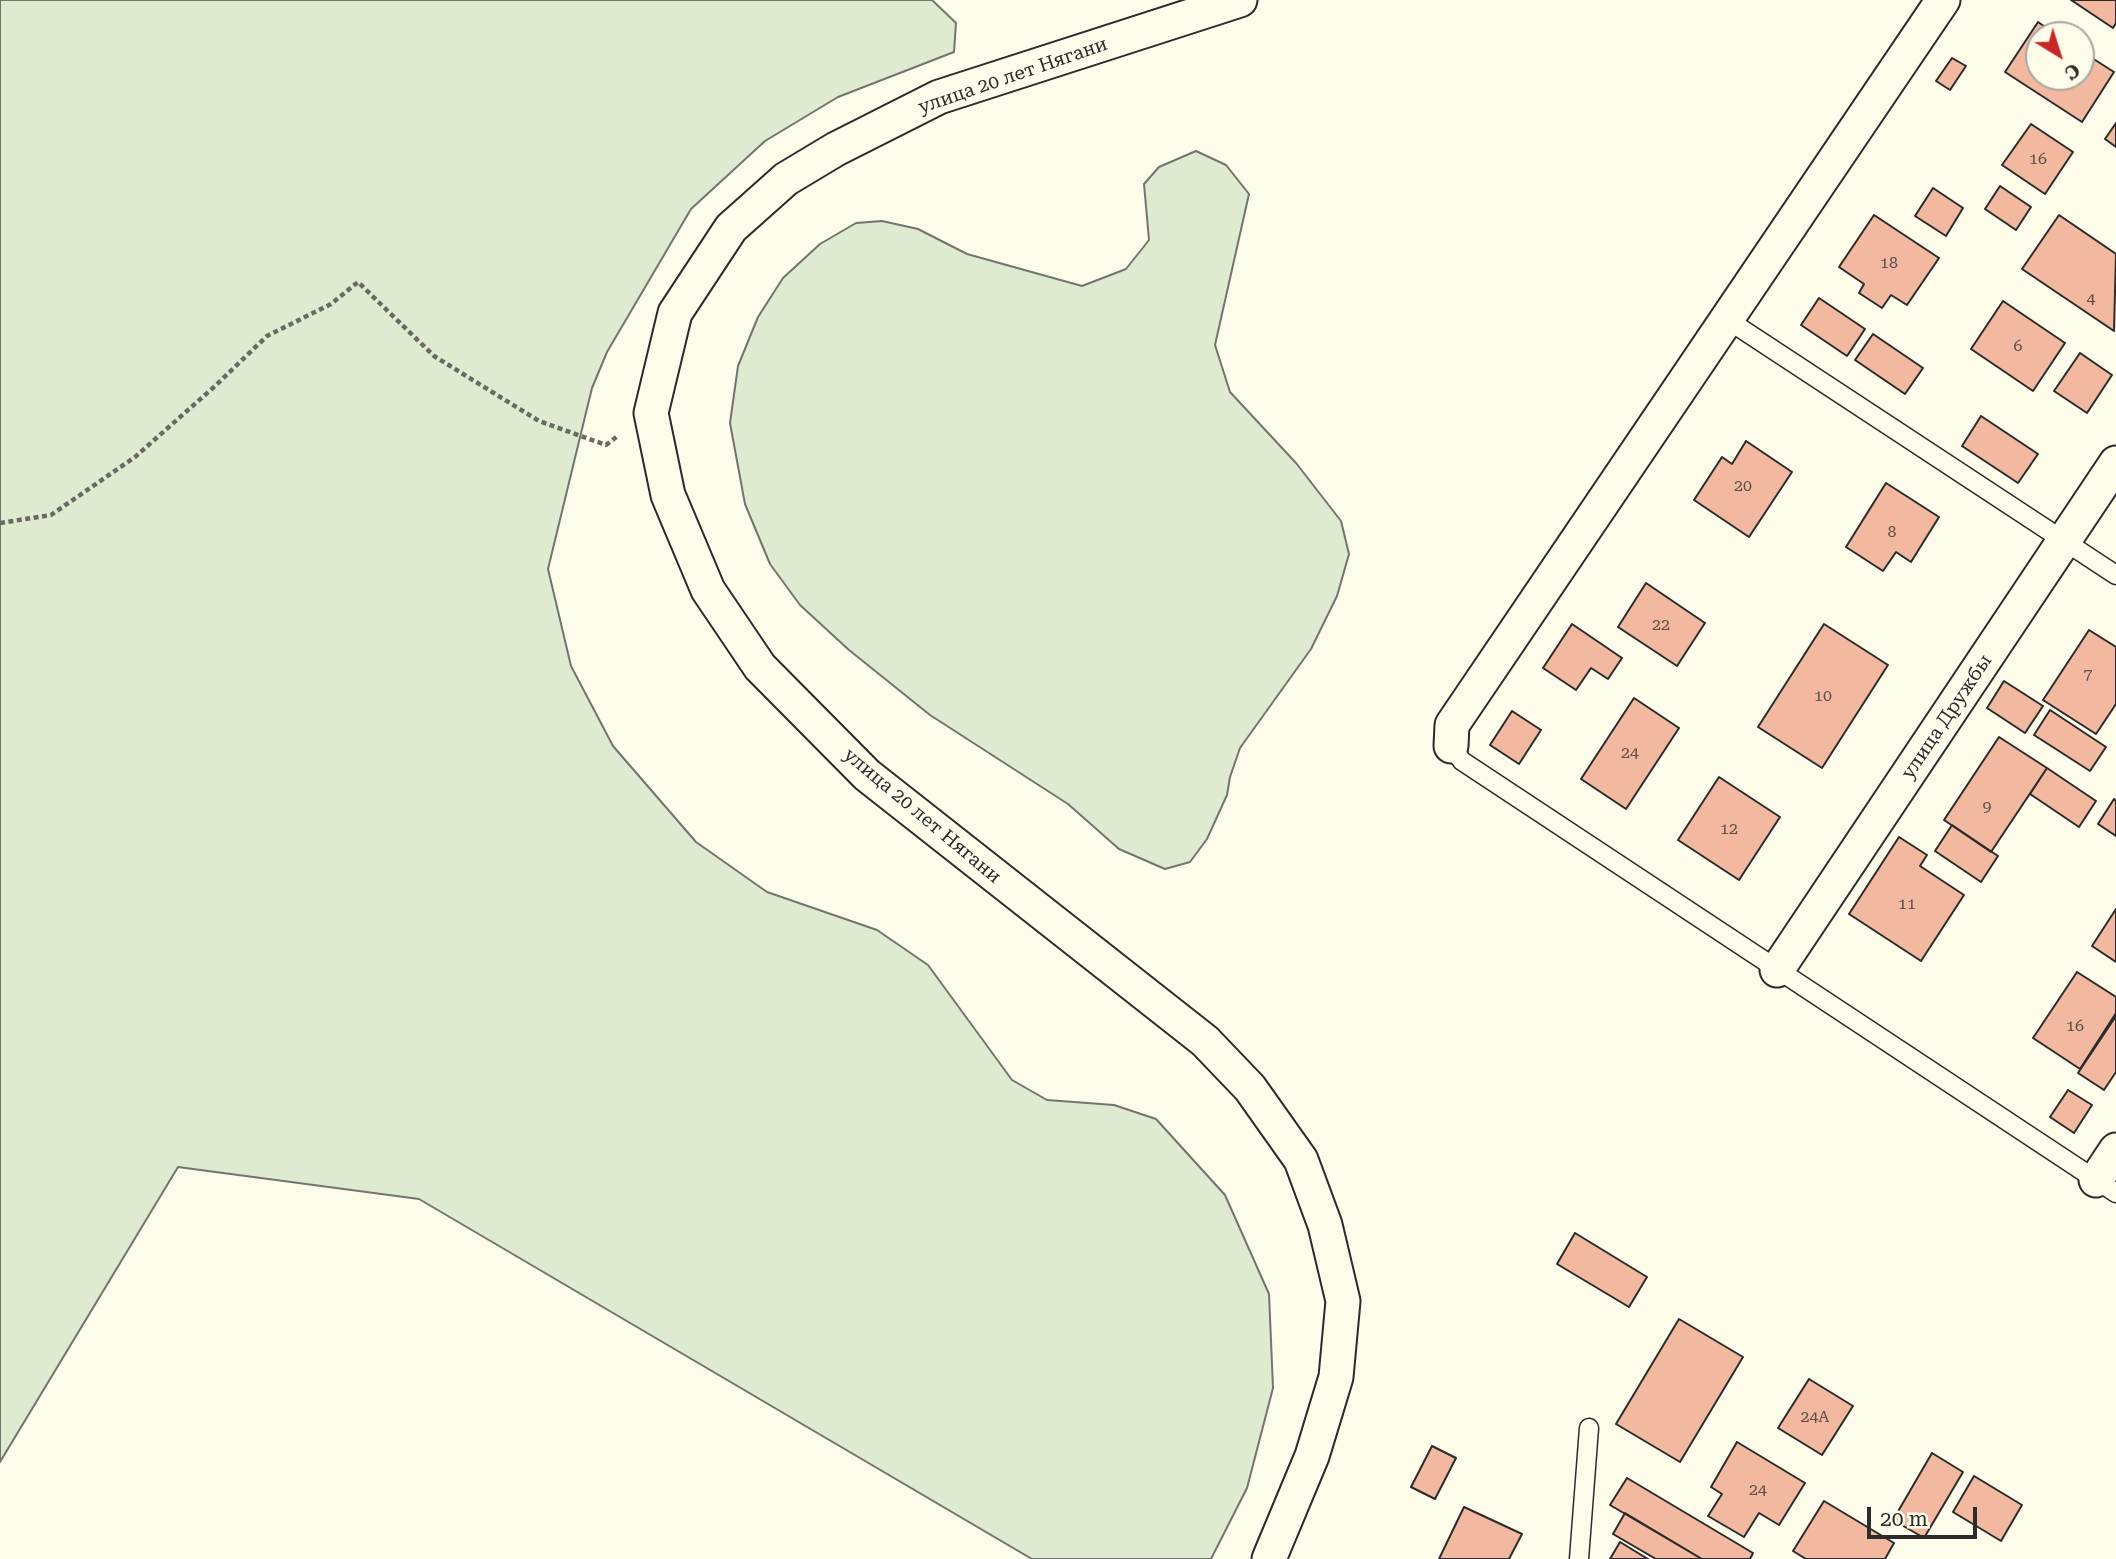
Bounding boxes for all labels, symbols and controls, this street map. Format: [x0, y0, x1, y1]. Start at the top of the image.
north arrow [2025, 21, 2095, 91]
street label: улица 20 лет Нягани [915, 33, 1111, 119]
text: С [2060, 58, 2084, 85]
house number: 16 [2029, 149, 2047, 169]
house number: 18 [1880, 253, 1898, 273]
house number: 4 [2087, 289, 2095, 309]
house number: 6 [2014, 336, 2022, 356]
house number: 20 [1734, 476, 1752, 496]
house number: 8 [1888, 522, 1896, 542]
house number: 22 [1652, 615, 1670, 635]
street label: улица Дружбы [1897, 650, 1997, 784]
house number: 7 [2084, 664, 2092, 684]
house number: 10 [1814, 686, 1832, 706]
street label: улица 20 лет Нягани [839, 743, 1005, 889]
house number: 24 [1621, 743, 1639, 763]
house number: 9 [1983, 797, 1991, 817]
house number: 12 [1720, 819, 1738, 839]
house number: 11 [1898, 894, 1916, 914]
house number: 16 [2066, 1016, 2084, 1036]
house number: 24А [1800, 1407, 1830, 1427]
house number: 24 [1749, 1480, 1767, 1500]
scale bar [1871, 1492, 1981, 1536]
text: 20 m [1880, 1507, 1928, 1531]

